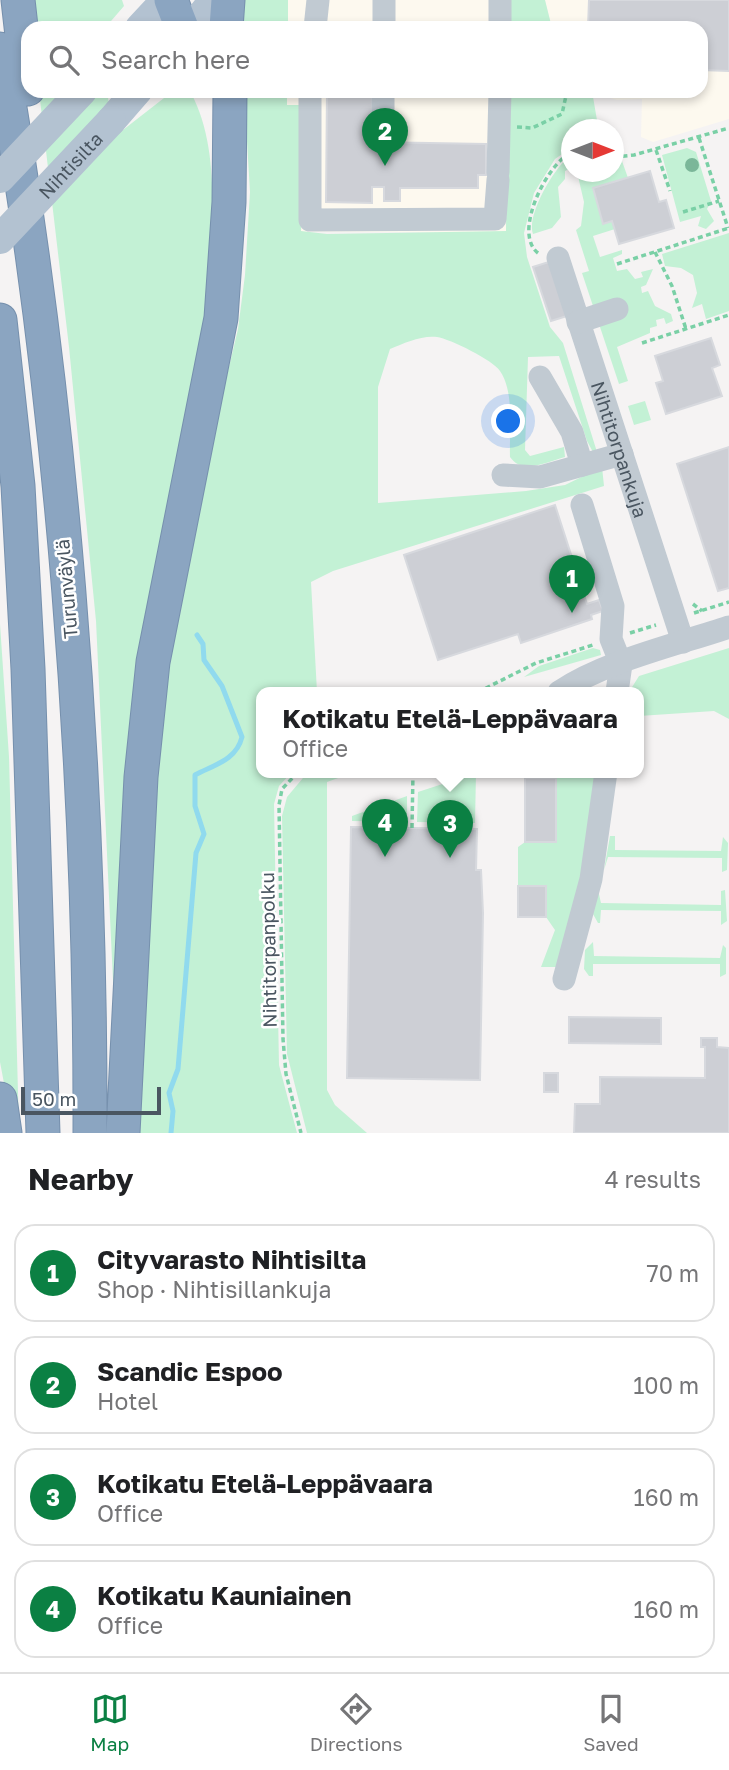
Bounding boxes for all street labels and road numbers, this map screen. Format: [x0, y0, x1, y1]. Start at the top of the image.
street label: Nihtisilta [33, 127, 107, 203]
street label: Nihtitorpankuja [587, 378, 653, 520]
street label: Turunväylä [50, 538, 82, 640]
street label: Nihtitorpanpolku [255, 872, 281, 1028]

